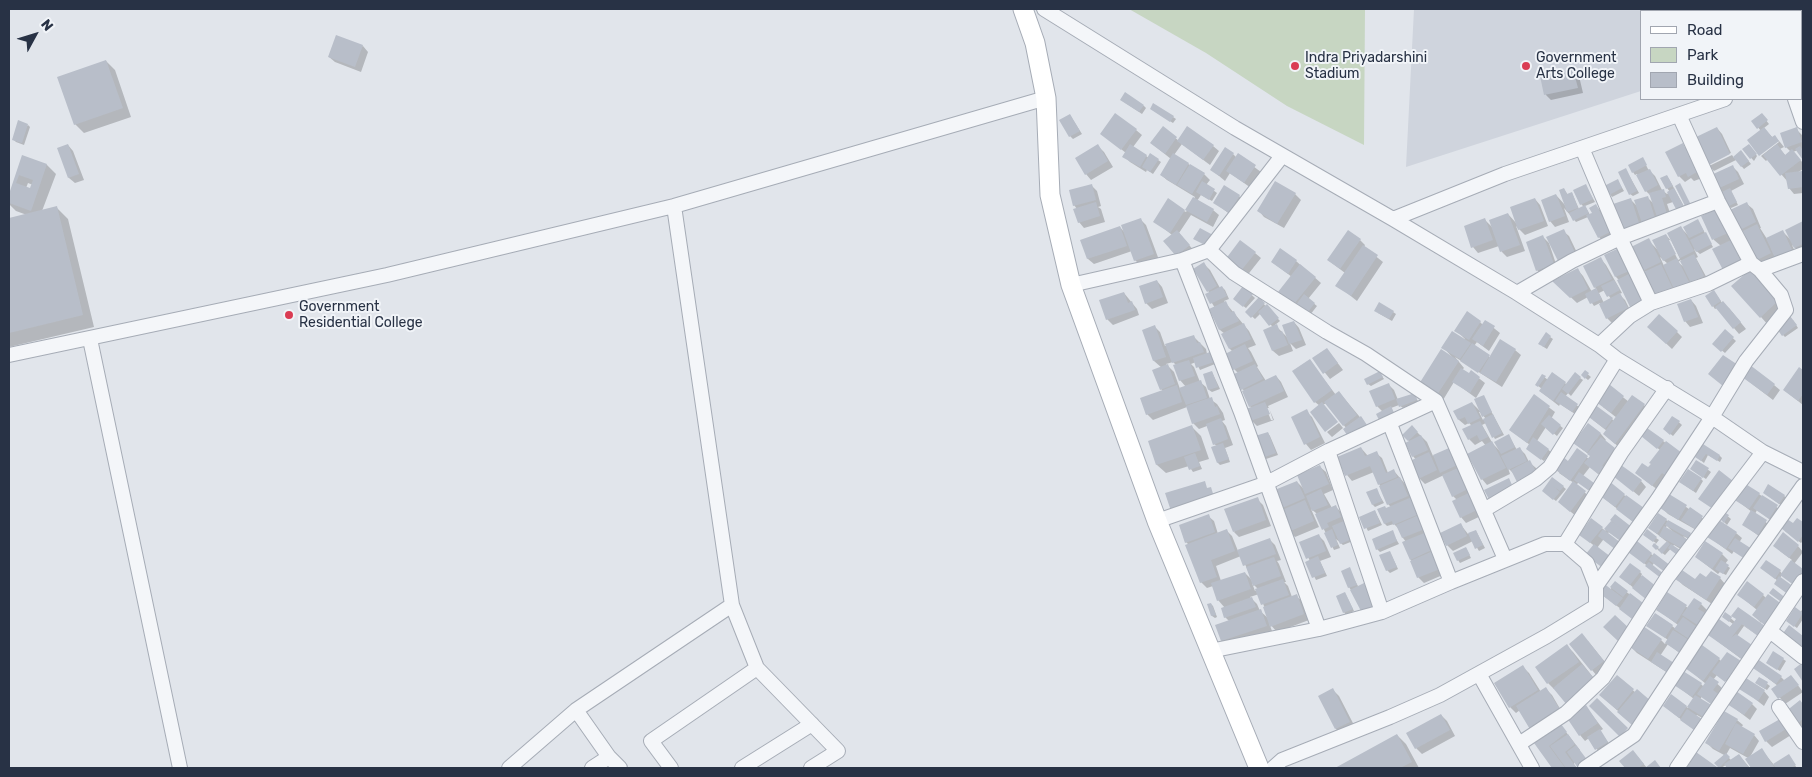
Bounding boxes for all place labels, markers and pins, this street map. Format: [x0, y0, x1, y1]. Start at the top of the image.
place label: Indra Priyadarshini Stadium [1305, 50, 1427, 82]
place label: Government Arts College [1536, 50, 1617, 82]
marker: Indra Priyadarshini Stadium [1289, 60, 1301, 72]
marker: Government Arts College [1520, 60, 1532, 72]
place label: Government Residential College [299, 299, 423, 332]
marker: Government Residential College [283, 309, 295, 321]

